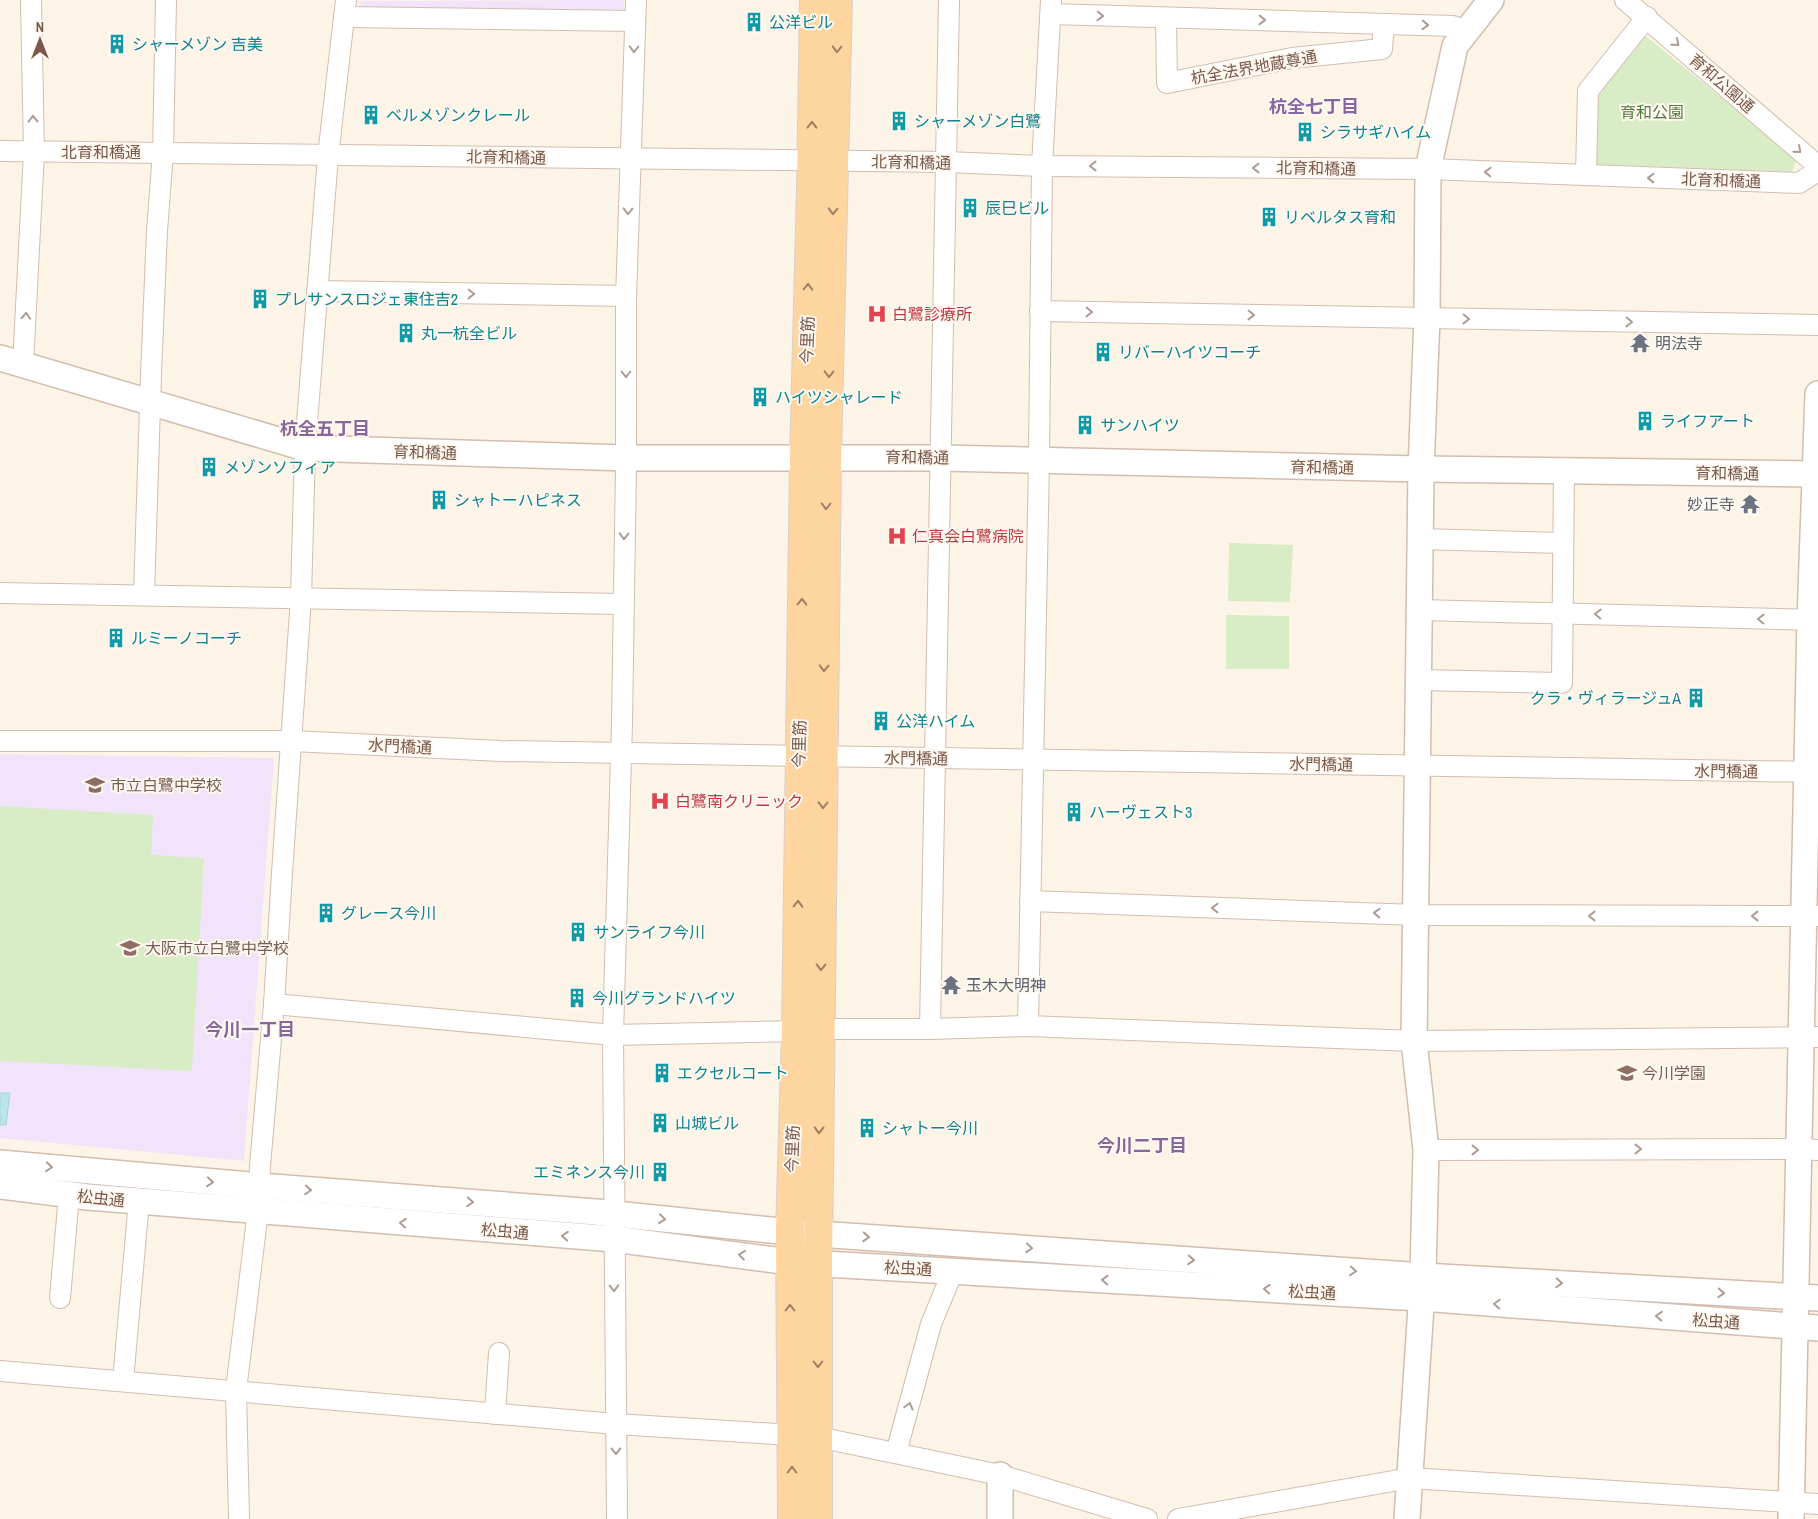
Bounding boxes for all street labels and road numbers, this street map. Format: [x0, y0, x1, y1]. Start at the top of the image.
street label: 杭全法界地蔵尊通 [1189, 45, 1319, 89]
street label: 育和公園通 [1685, 48, 1759, 118]
street label: 北育和橋通 [61, 141, 141, 163]
street label: 北育和橋通 [466, 145, 546, 169]
street label: 北育和橋通 [871, 150, 951, 174]
street label: 北育和橋通 [1276, 156, 1356, 180]
street label: 北育和橋通 [1681, 168, 1761, 192]
street label: 今里筋 [795, 316, 819, 364]
street label: 育和橋通 [393, 440, 457, 464]
street label: 育和橋通 [885, 445, 949, 469]
street label: 育和橋通 [1290, 455, 1354, 479]
street label: 育和橋通 [1695, 461, 1759, 485]
street label: 今里筋 [788, 720, 810, 768]
street label: 水門橋通 [367, 733, 433, 759]
street label: 水門橋通 [884, 746, 948, 770]
street label: 水門橋通 [1289, 752, 1353, 776]
street label: 水門橋通 [1694, 759, 1758, 783]
street label: 今里筋 [780, 1125, 804, 1173]
street label: 松虫通 [76, 1185, 126, 1211]
street label: 松虫通 [480, 1218, 530, 1244]
street label: 松虫通 [883, 1256, 933, 1280]
street label: 松虫通 [1287, 1280, 1337, 1304]
street label: 松虫通 [1691, 1308, 1741, 1334]

